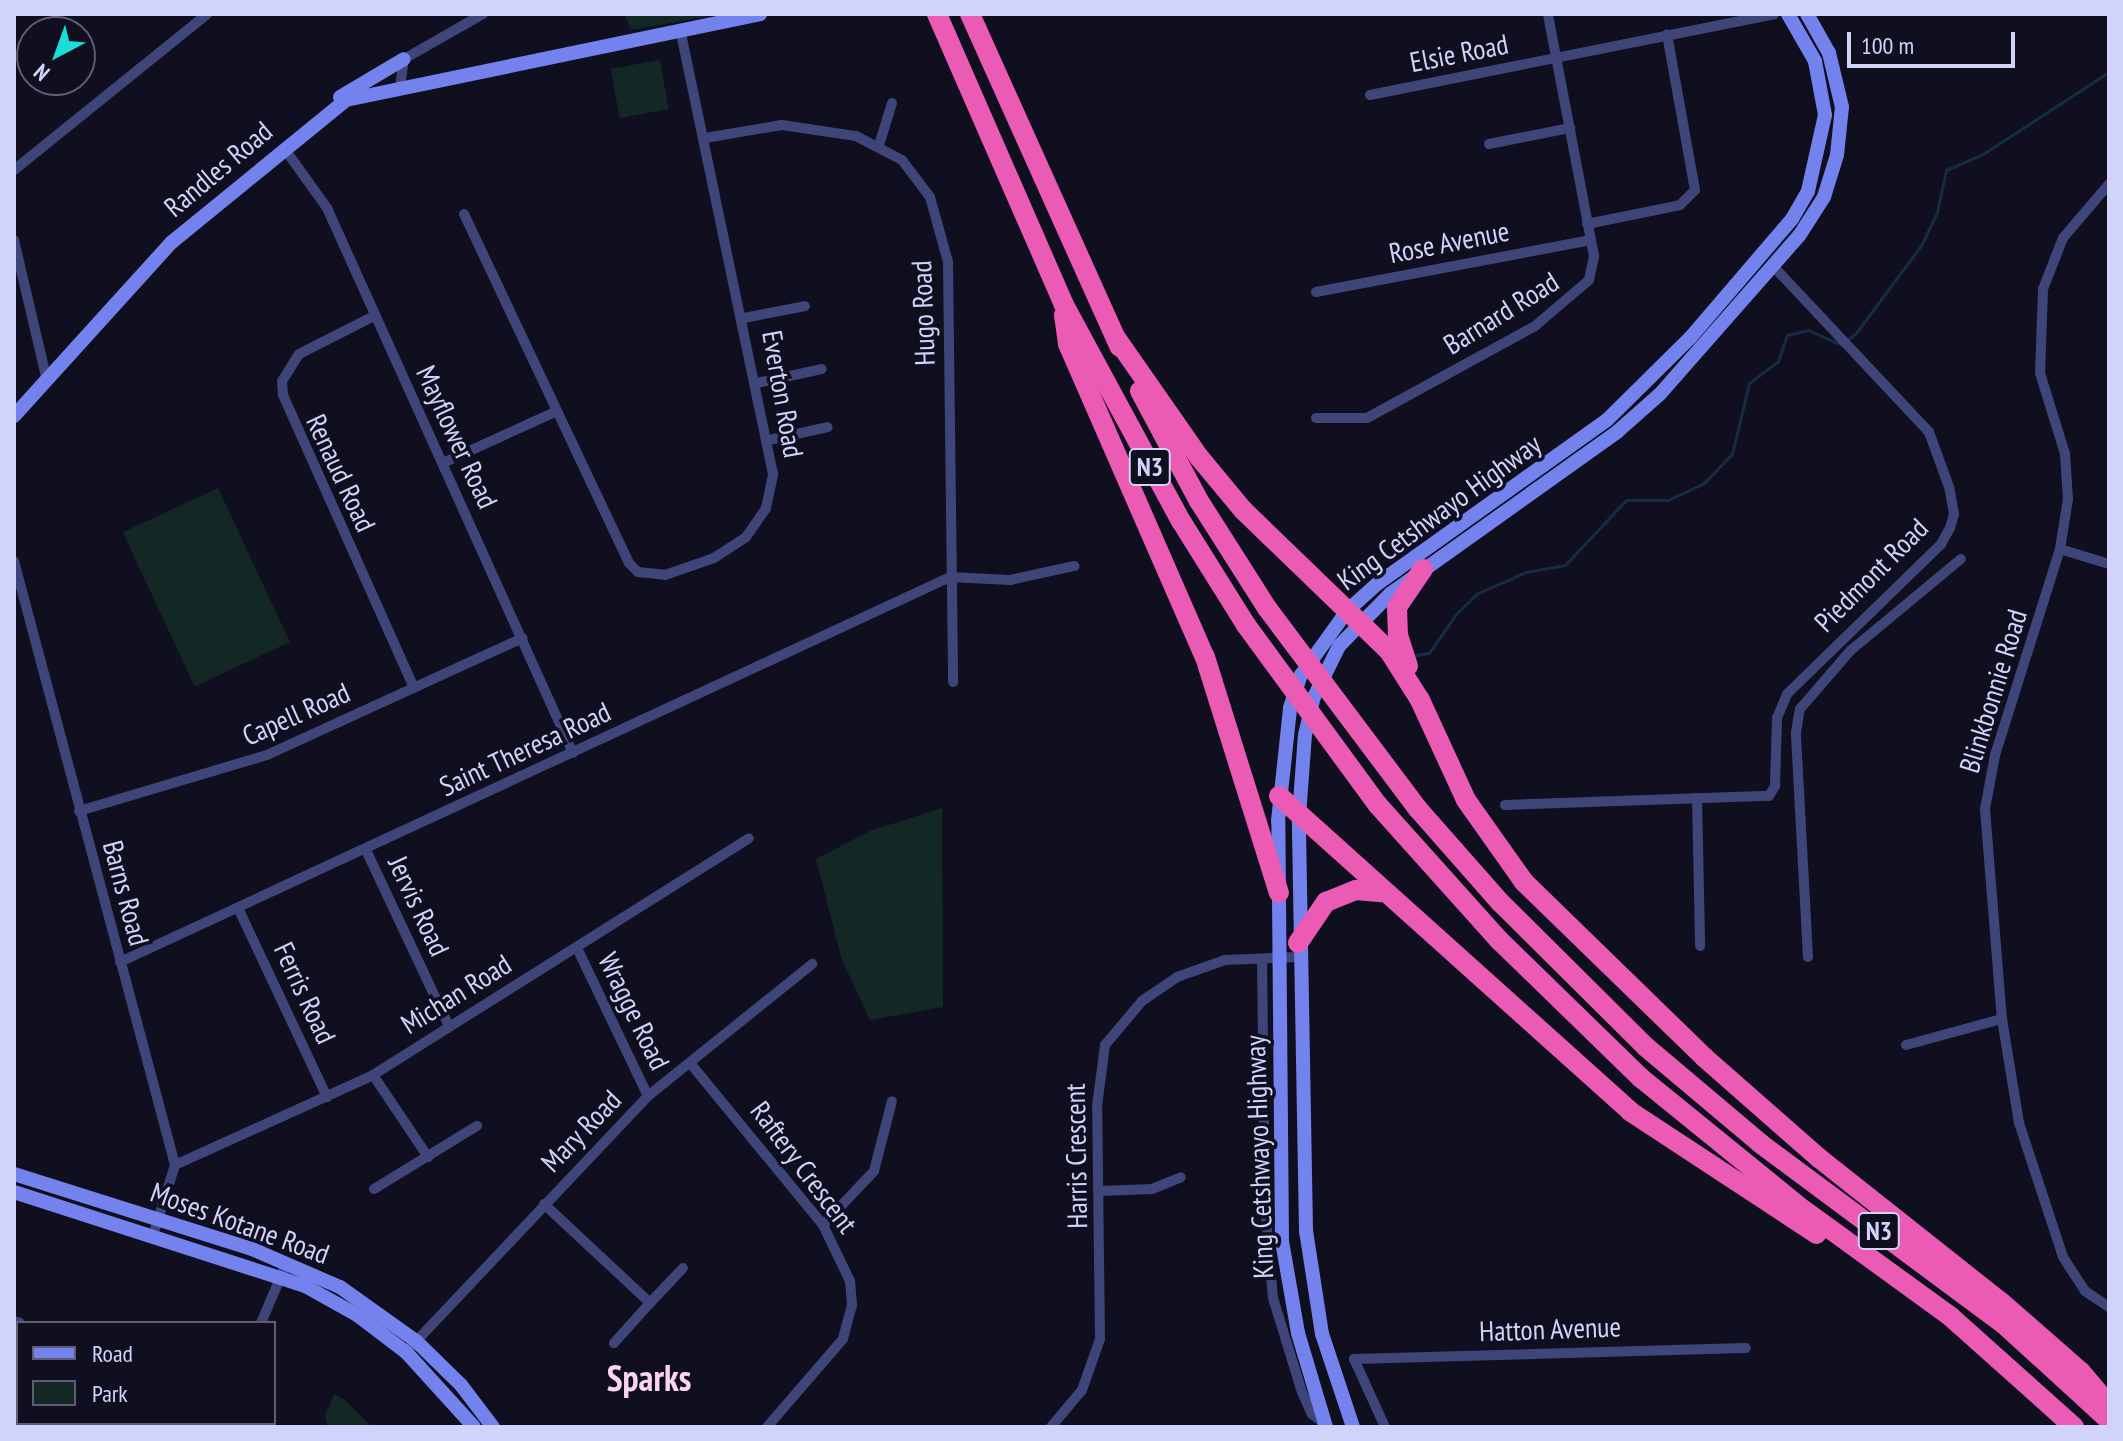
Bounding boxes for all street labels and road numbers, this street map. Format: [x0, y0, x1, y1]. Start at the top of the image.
street label: Elsie Road [1407, 27, 1511, 79]
street label: Randles Road [157, 114, 279, 224]
street label: Rose Avenue [1386, 214, 1512, 270]
street label: Hugo Road [904, 260, 942, 366]
street label: Barnard Road [1437, 265, 1565, 361]
street label: Everton Road [755, 328, 811, 460]
street label: Mayflower Road [409, 360, 505, 514]
street label: Renaud Road [299, 409, 383, 537]
street label: King Cetshwayo Highway [1331, 427, 1547, 597]
road number: N3 [1128, 445, 1172, 489]
street label: Piedmont Road [1807, 511, 1935, 639]
street label: Blinkbonnie Road [1952, 605, 2034, 777]
street label: Capell Road [237, 675, 355, 753]
street label: Saint Theresa Road [434, 695, 616, 803]
street label: Barns Road [96, 837, 156, 949]
street label: Jervis Road [381, 851, 457, 961]
street label: Ferris Road [267, 937, 343, 1049]
street label: Michan Road [395, 947, 517, 1041]
street label: Wragge Road [591, 947, 677, 1075]
street label: King Cetshwayo Highway [1238, 1035, 1280, 1279]
street label: Mary Road [534, 1083, 628, 1179]
street label: Harris Crescent [1058, 1083, 1094, 1229]
street label: Raftery Crescent [743, 1094, 865, 1240]
street label: Moses Kotane Road [146, 1175, 334, 1271]
road number: N3 [1857, 1209, 1901, 1253]
street label: Hatton Avenue [1478, 1310, 1622, 1348]

